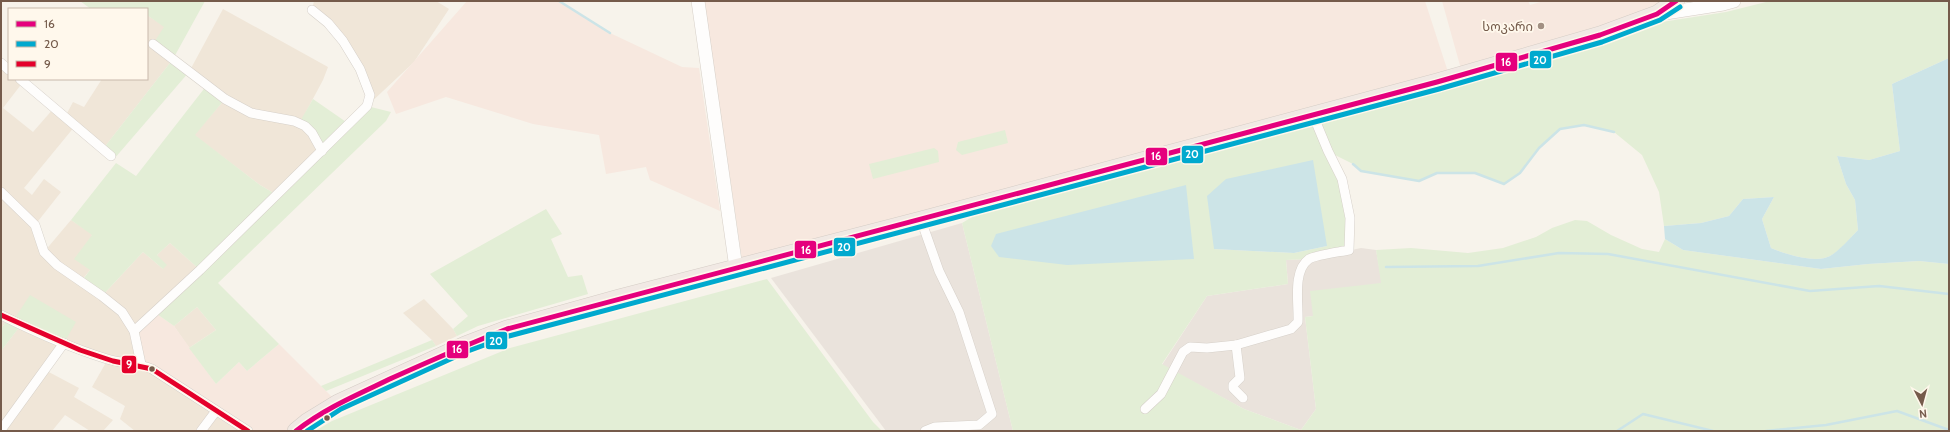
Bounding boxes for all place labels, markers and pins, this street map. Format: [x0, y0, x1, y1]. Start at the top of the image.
place label: სოკარი [1482, 18, 1533, 34]
marker: სოკარი [1536, 21, 1546, 31]
unlabelled marker [147, 364, 157, 374]
unlabelled marker [322, 413, 332, 423]

